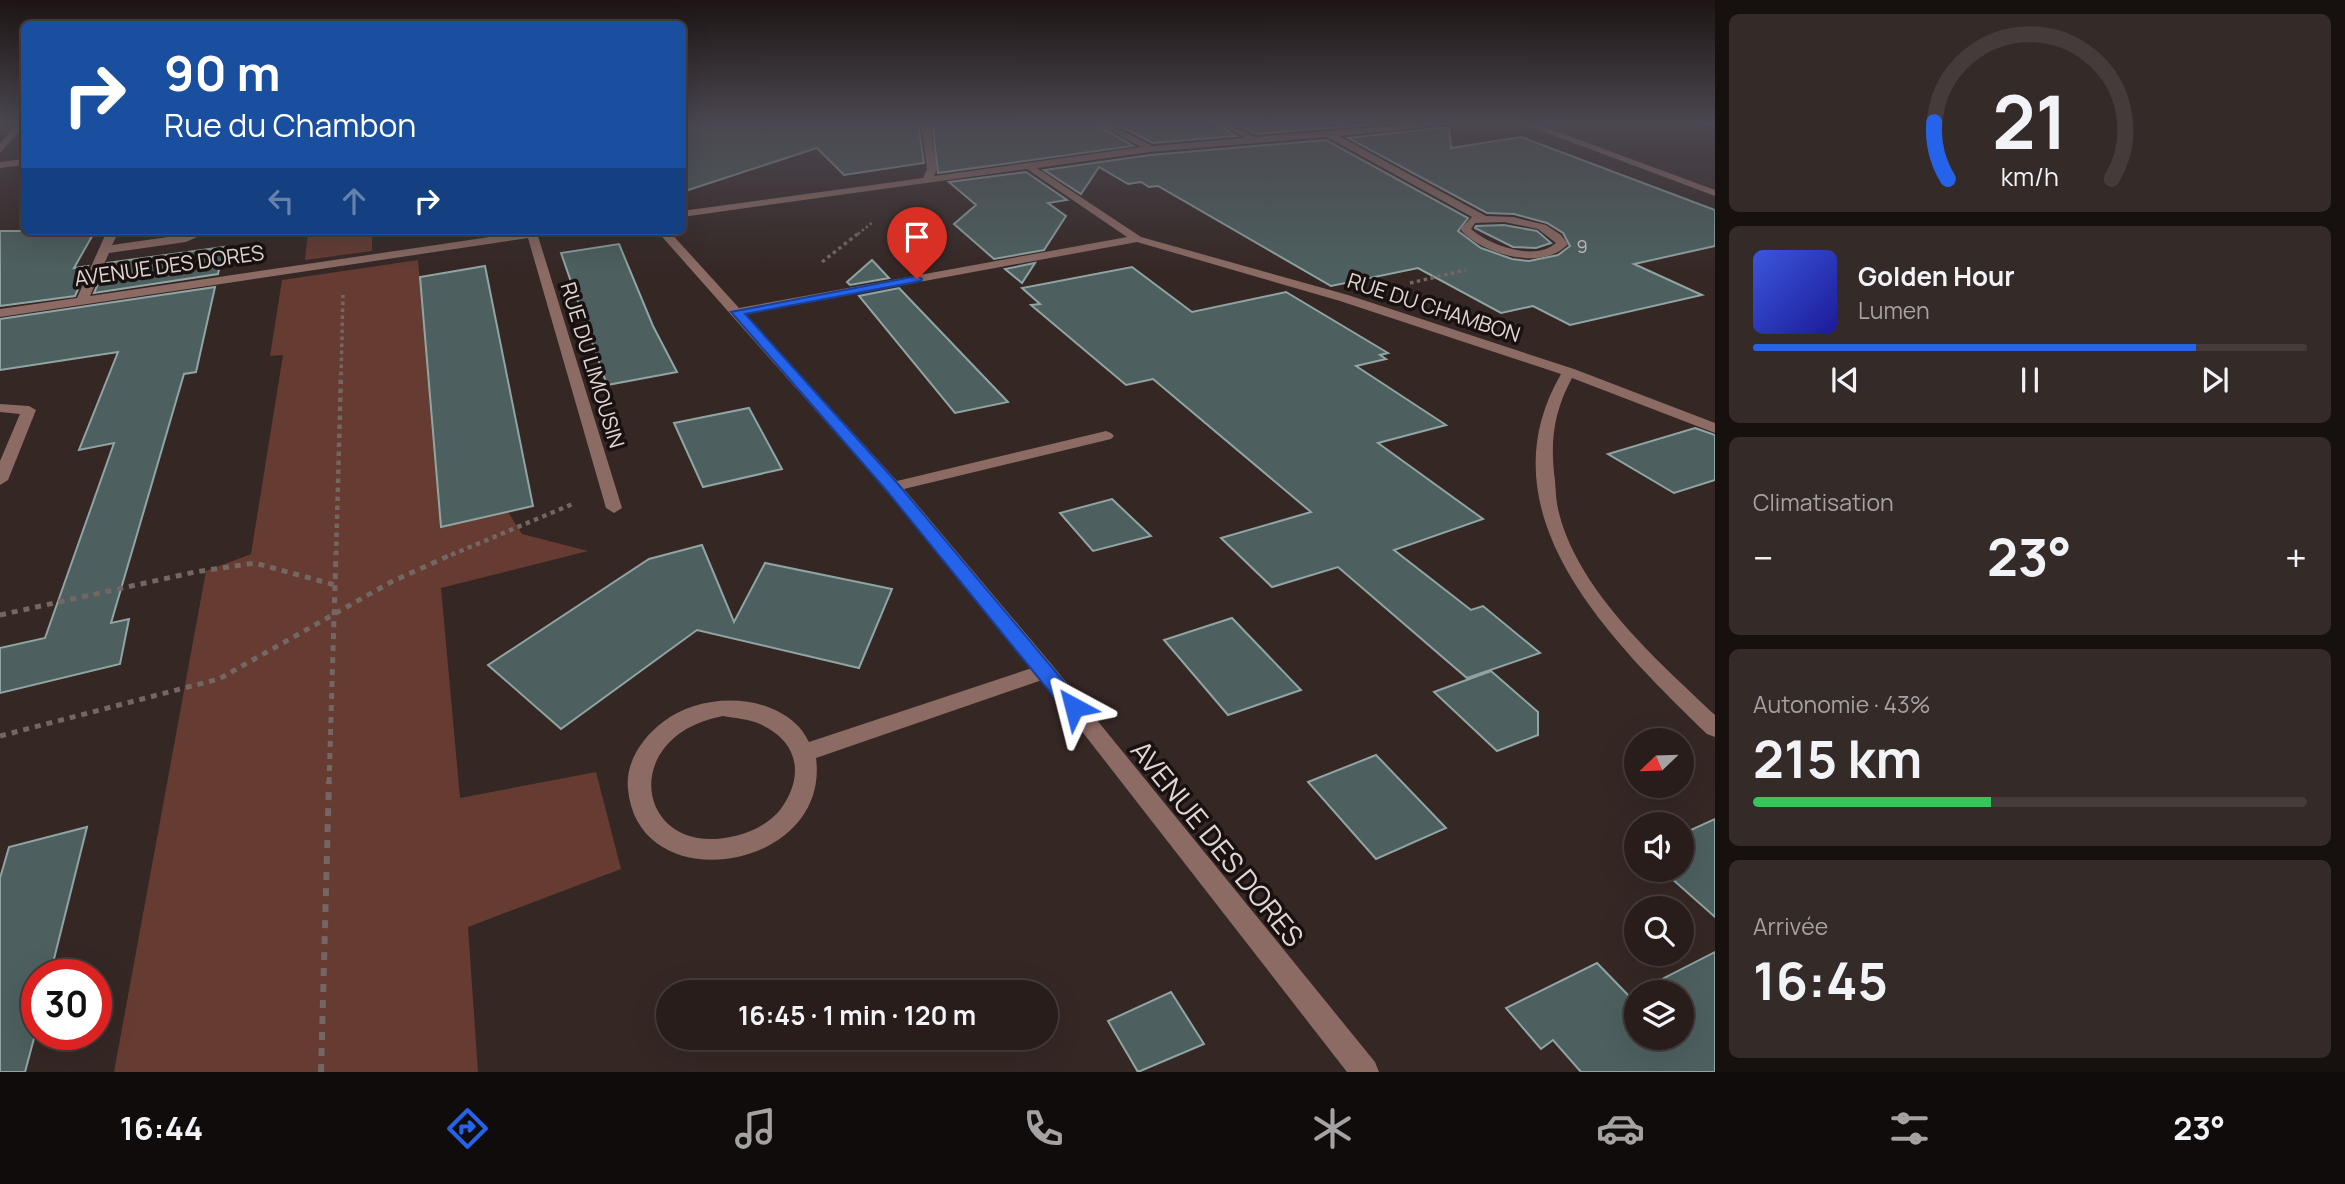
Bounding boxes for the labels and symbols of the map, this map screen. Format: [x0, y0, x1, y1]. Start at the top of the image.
pin [887, 207, 947, 279]
house number: 9 [1576, 234, 1588, 258]
street label: AVENUE DES DORES [72, 238, 266, 292]
street label: RUE DU CHAMBON [1344, 266, 1524, 348]
street label: RUE DU LIMOUSIN [554, 279, 632, 451]
position arrow [1037, 670, 1111, 744]
north arrow [1624, 728, 1694, 798]
street label: AVENUE DES DORES [1123, 732, 1313, 954]
speed limit sign: 30 [21, 959, 112, 1050]

